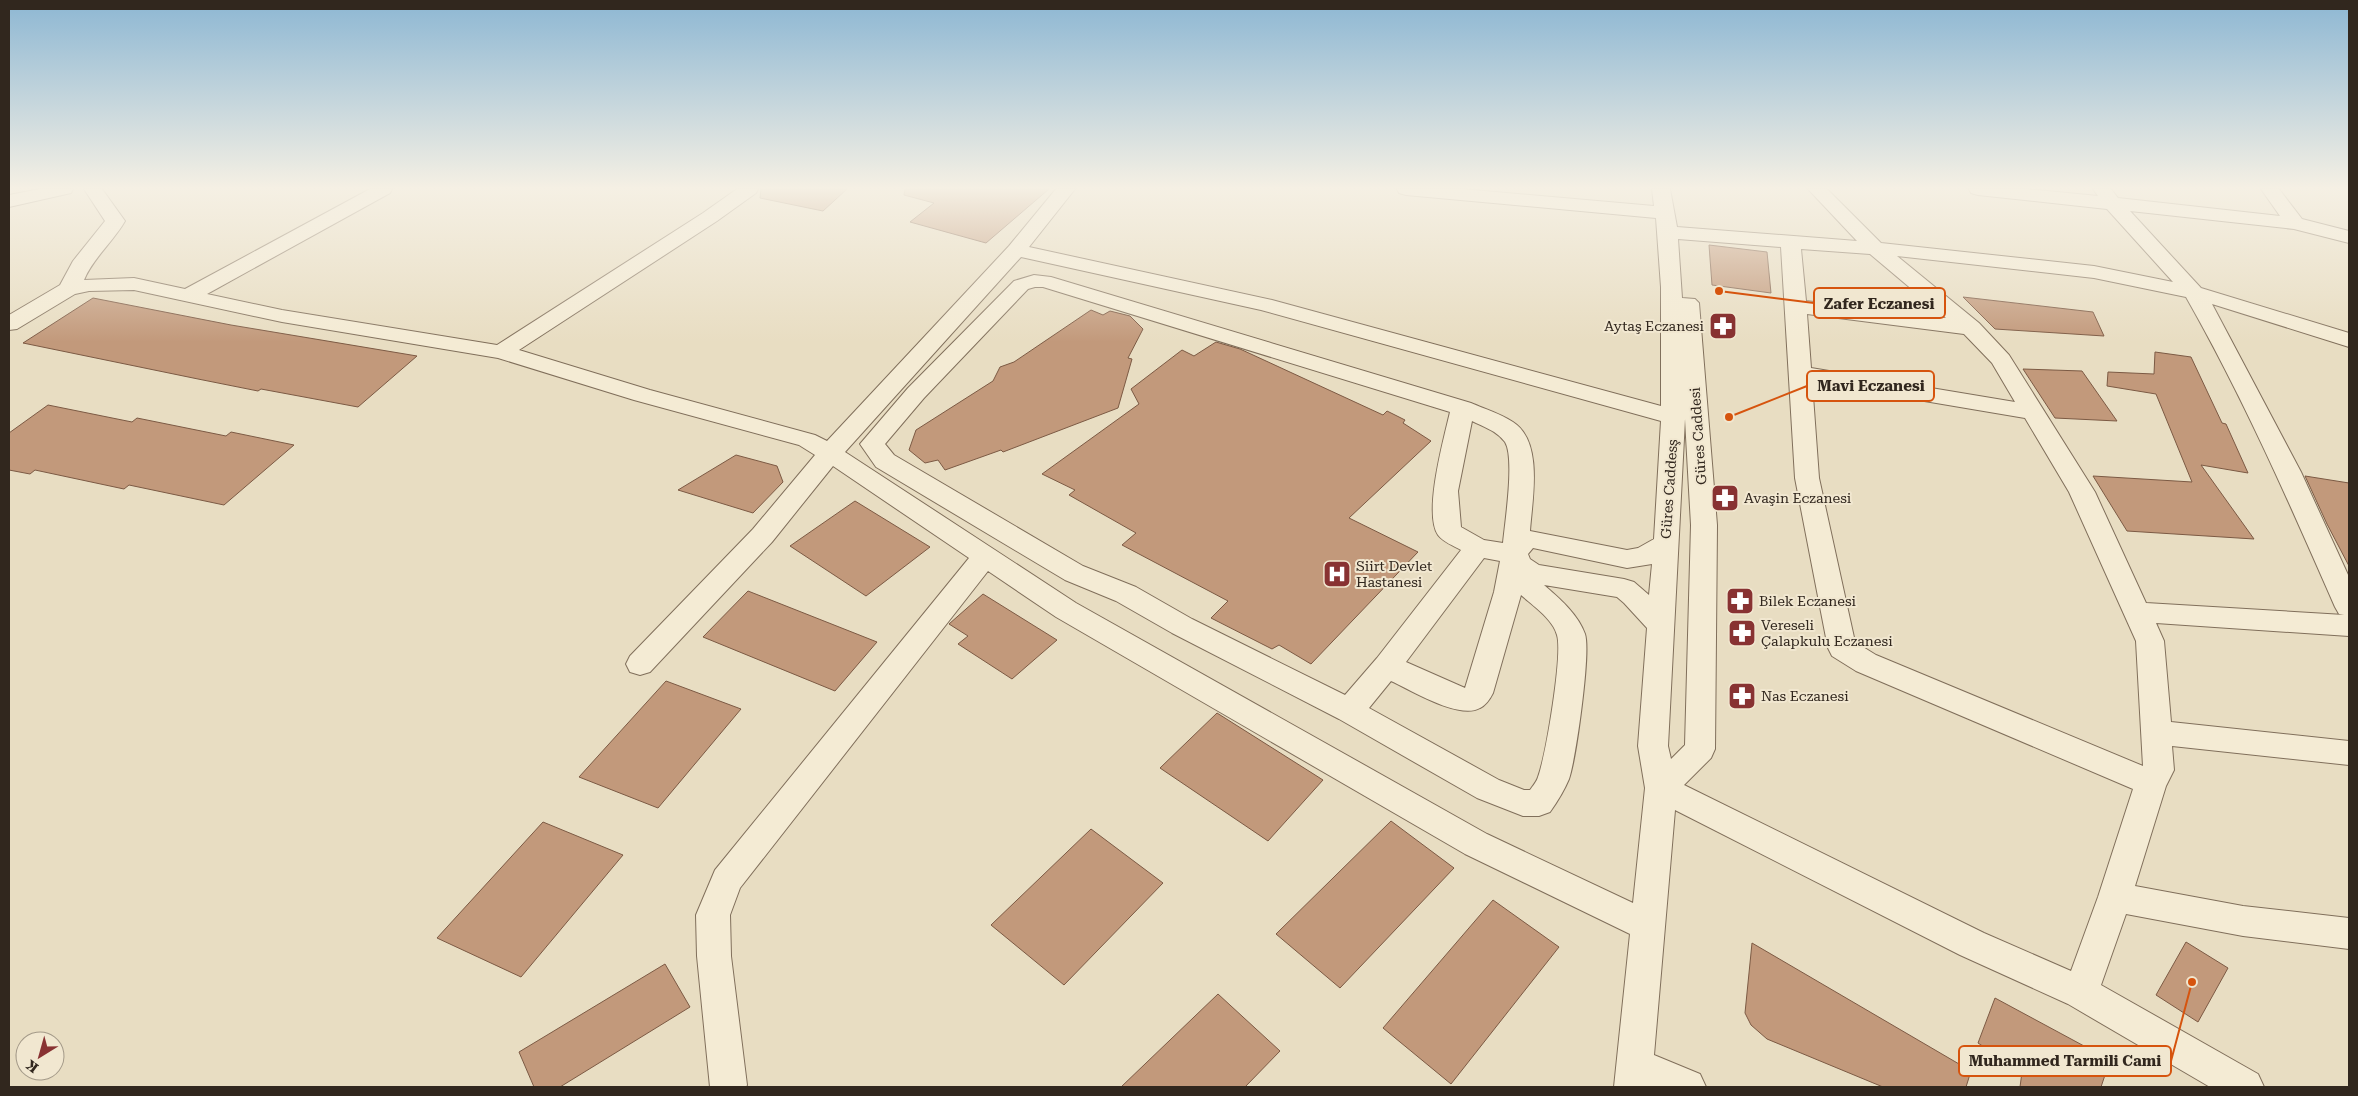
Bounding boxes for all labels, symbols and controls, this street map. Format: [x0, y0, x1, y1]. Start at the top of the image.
callout: Zafer Eczanesi [1814, 288, 1945, 318]
text: Zafer Eczanesi [1824, 295, 1934, 313]
pharmacy icon: Aytaş Eczanesi [1708, 311, 1738, 341]
place label: Aytaş Eczanesi [1604, 318, 1705, 334]
callout: Mavi Eczanesi [1807, 371, 1934, 401]
text: Mavi Eczanesi [1817, 377, 1925, 395]
street label: Güres Caddesi [1687, 386, 1709, 485]
street label: Güres Caddesş [1658, 438, 1680, 539]
pharmacy icon: Avaşin Eczanesi [1710, 483, 1740, 513]
place label: Avaşin Eczanesi [1744, 490, 1852, 506]
place label: Siirt Devlet Hastanesi [1356, 558, 1432, 590]
hospital icon: Siirt Devlet Hastanesi [1322, 559, 1352, 589]
pharmacy icon: Bilek Eczanesi [1725, 586, 1755, 616]
place label: Bilek Eczanesi [1759, 593, 1857, 609]
place label: Vereseli Çalapkulu Eczanesi [1761, 617, 1893, 649]
pharmacy icon: Vereseli Çalapkulu Eczanesi [1727, 618, 1757, 648]
pharmacy icon: Nas Eczanesi [1727, 681, 1757, 711]
place label: Nas Eczanesi [1761, 688, 1849, 704]
north arrow [15, 1031, 65, 1081]
callout: Muhammed Tarmili Cami [1959, 1046, 2171, 1076]
text: Muhammed Tarmili Cami [1969, 1052, 2161, 1070]
text: K [23, 1057, 41, 1076]

